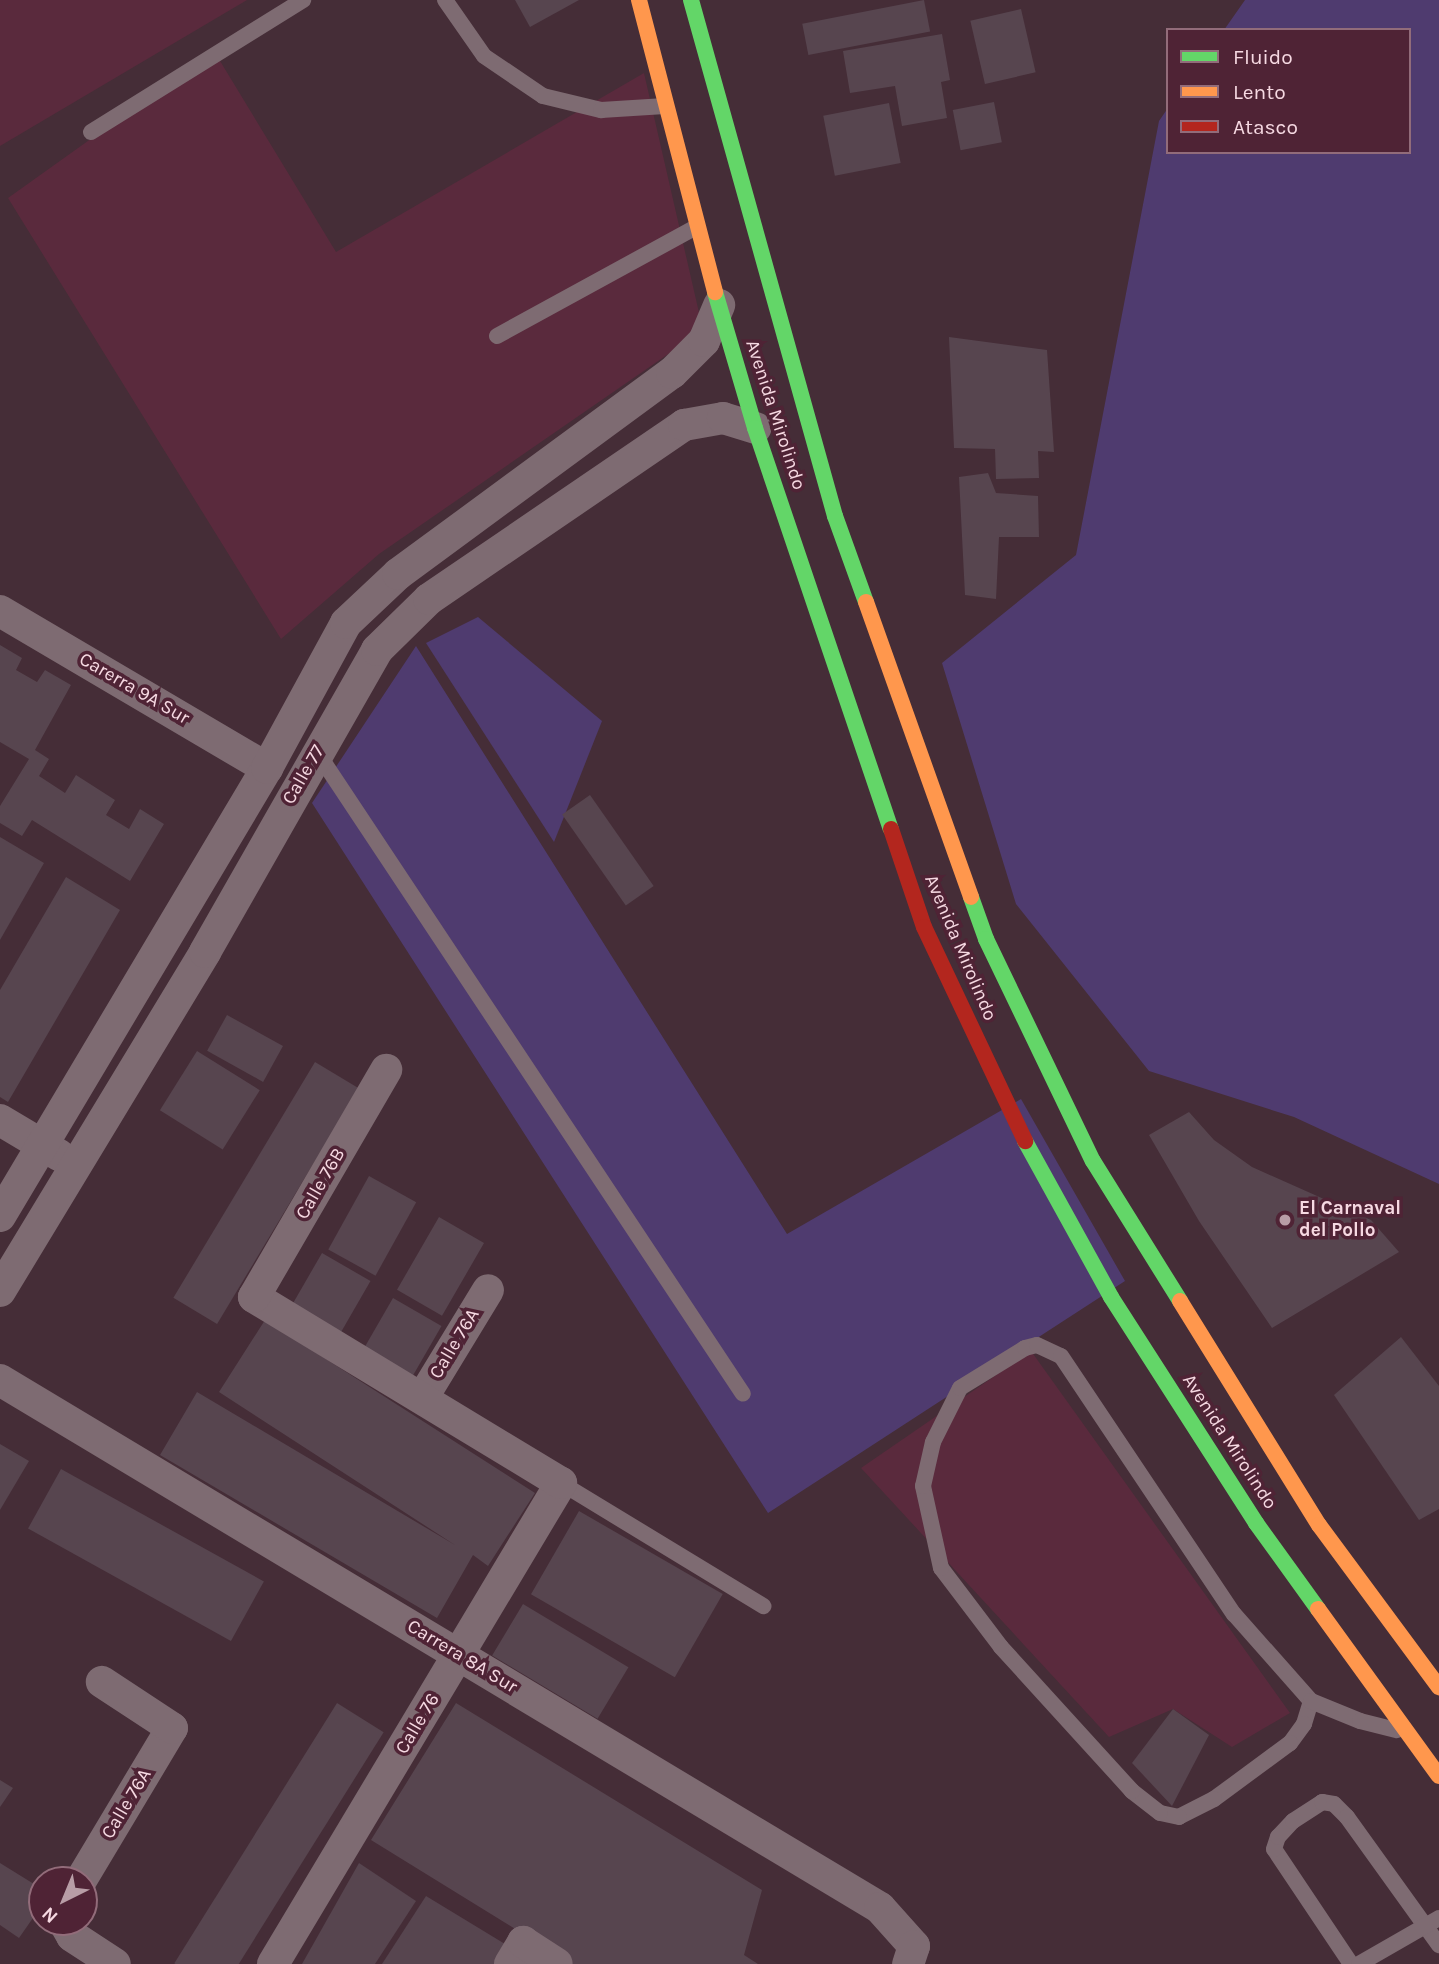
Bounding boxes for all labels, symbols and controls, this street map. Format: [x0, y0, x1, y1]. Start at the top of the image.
legend [1166, 28, 1411, 154]
text: Fluido [1233, 45, 1293, 69]
text: Lento [1233, 80, 1286, 104]
text: Atasco [1233, 115, 1298, 139]
street label: Avenida Mirolindo [740, 337, 810, 493]
street label: Carerra 9A Sur [75, 648, 193, 730]
street label: Calle 77 [278, 741, 330, 809]
street label: Avenida Mirolindo [919, 872, 1001, 1024]
street label: Calle 76B [291, 1144, 351, 1224]
place label: El Carnaval del Pollo [1299, 1198, 1401, 1242]
marker: El Carnaval del Pollo [1277, 1212, 1293, 1228]
street label: Calle 76A [425, 1305, 485, 1383]
street label: Avenida Mirolindo [1177, 1370, 1281, 1514]
street label: Carrera 8A Sur [403, 1615, 521, 1699]
street label: Calle 76 [391, 1689, 445, 1759]
street label: Calle 76A [97, 1765, 157, 1843]
north arrow [28, 1866, 98, 1936]
text: N [38, 1902, 63, 1928]

